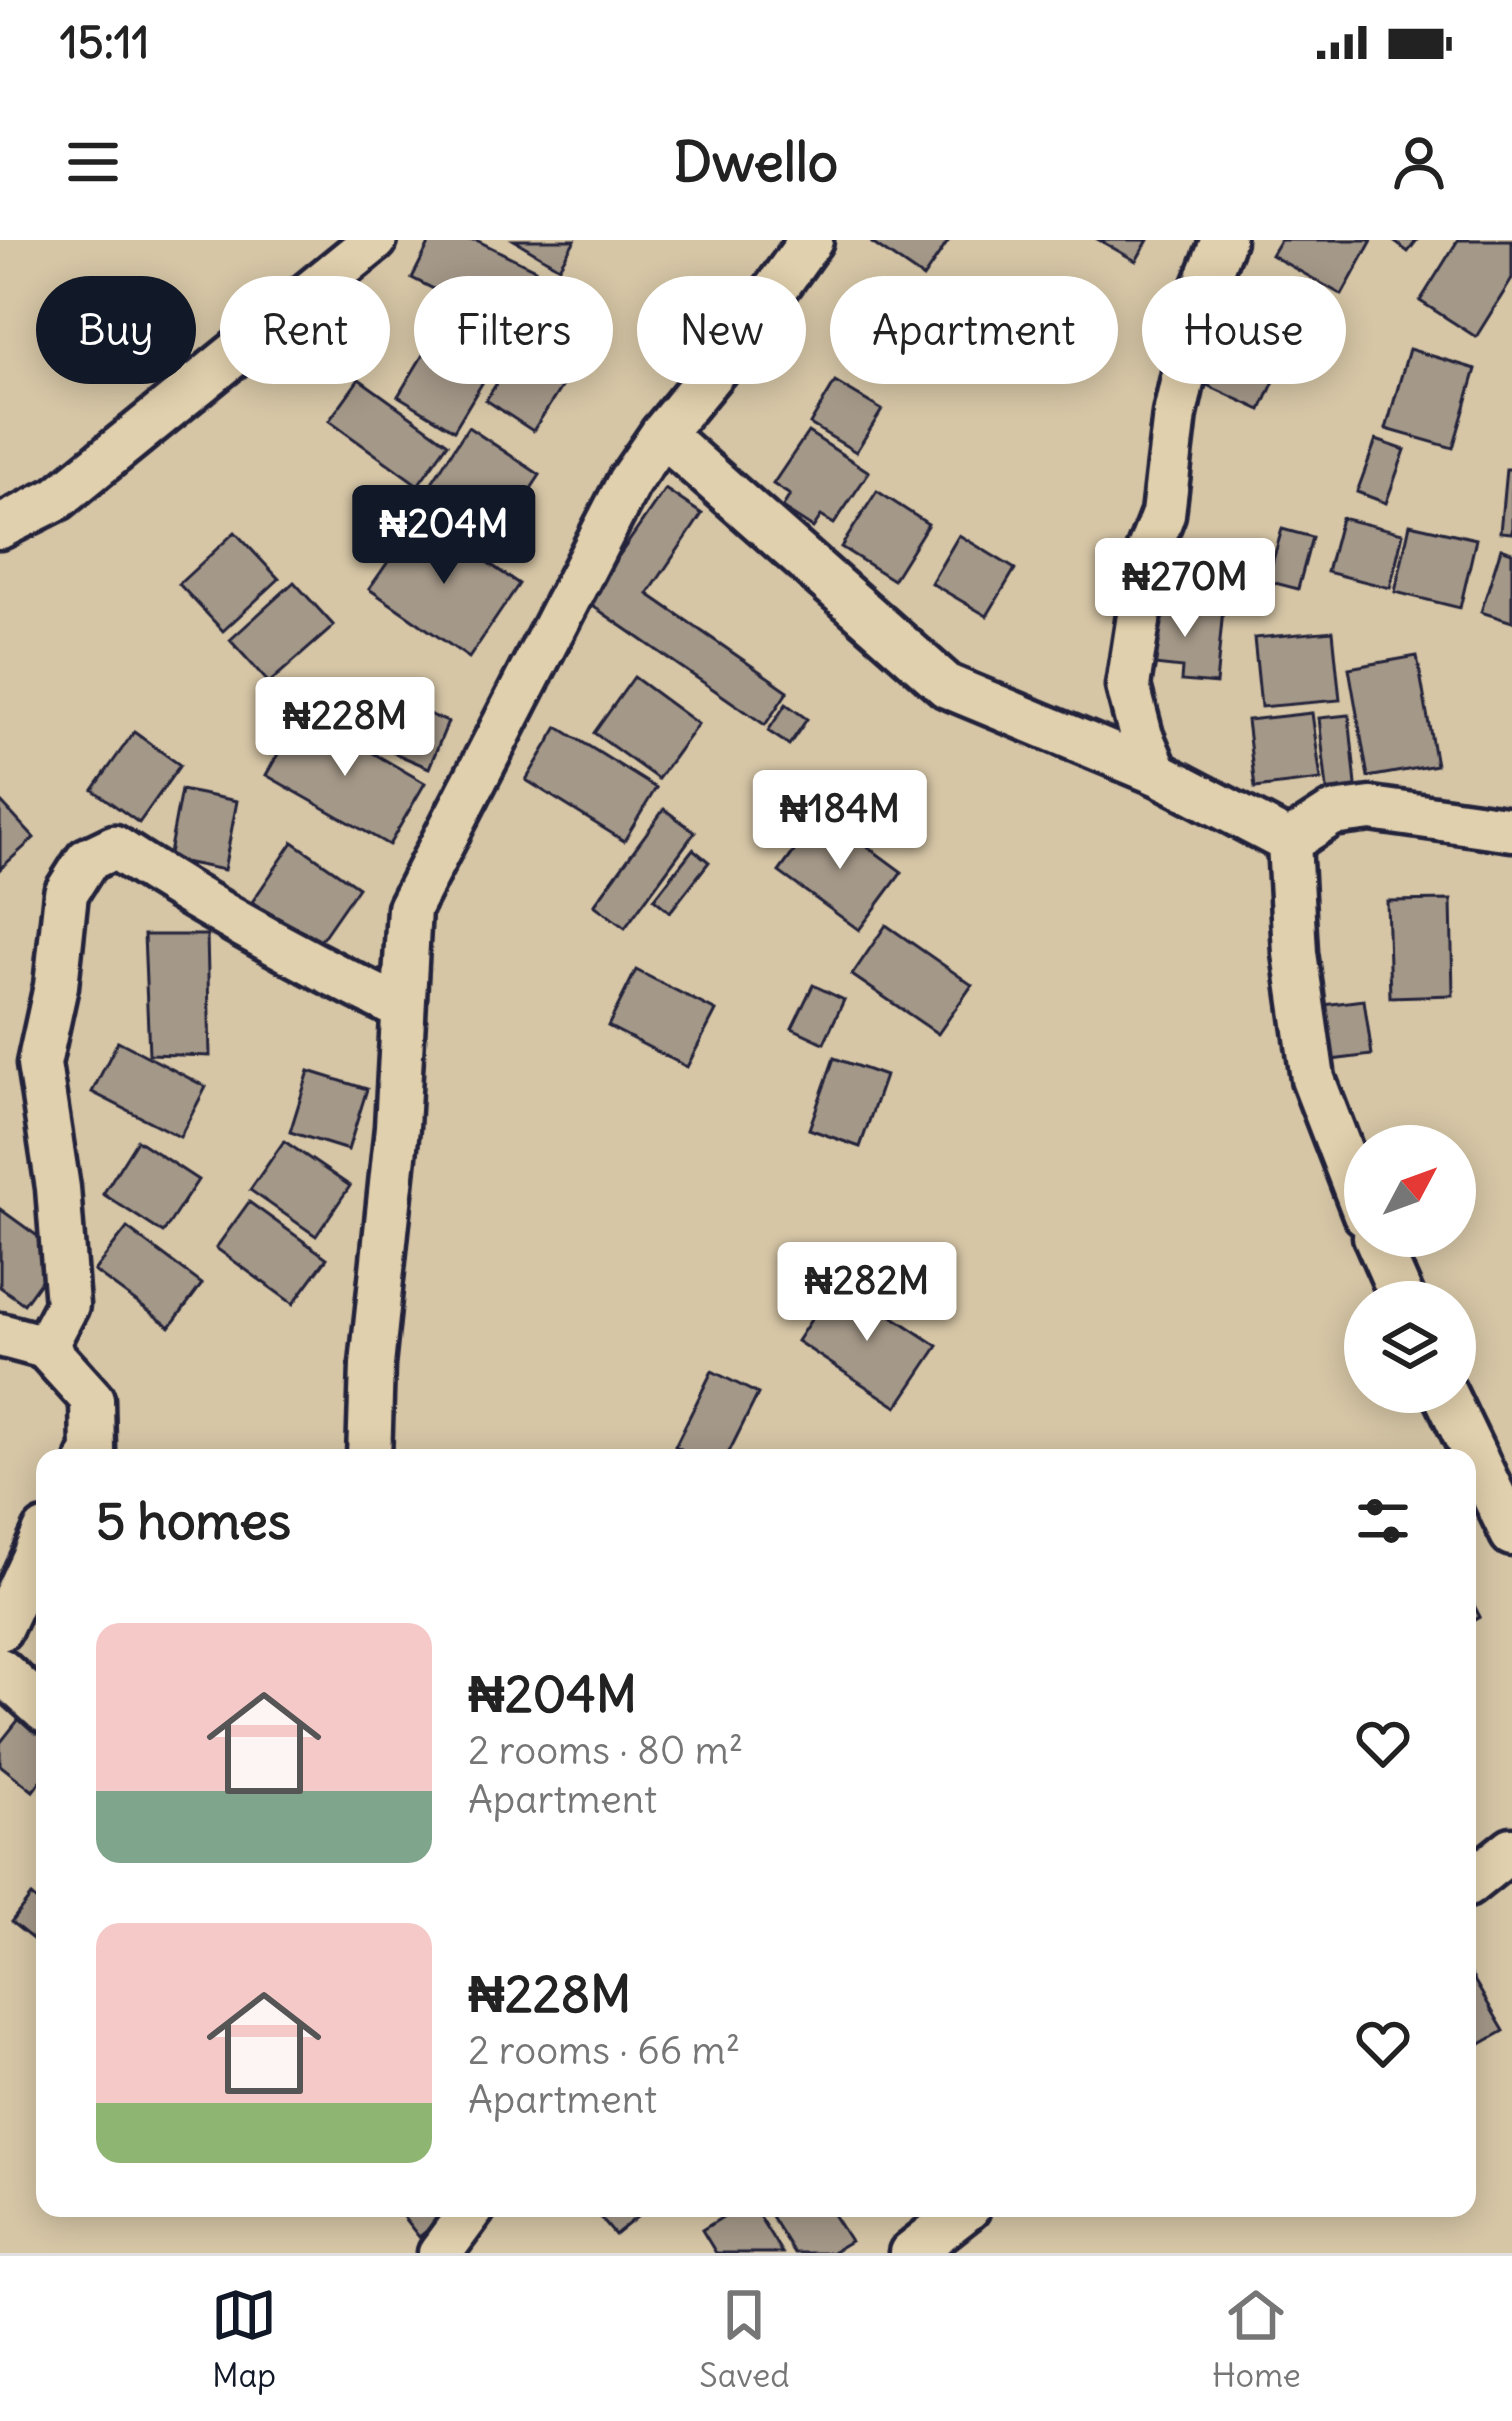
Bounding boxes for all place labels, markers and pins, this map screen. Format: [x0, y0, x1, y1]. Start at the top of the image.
pin: ₦204M [360, 485, 528, 587]
pin: ₦270M [1101, 538, 1269, 640]
pin: ₦228M [261, 677, 429, 779]
pin: ₦184M [756, 770, 924, 872]
pin: ₦282M [783, 1242, 951, 1344]

